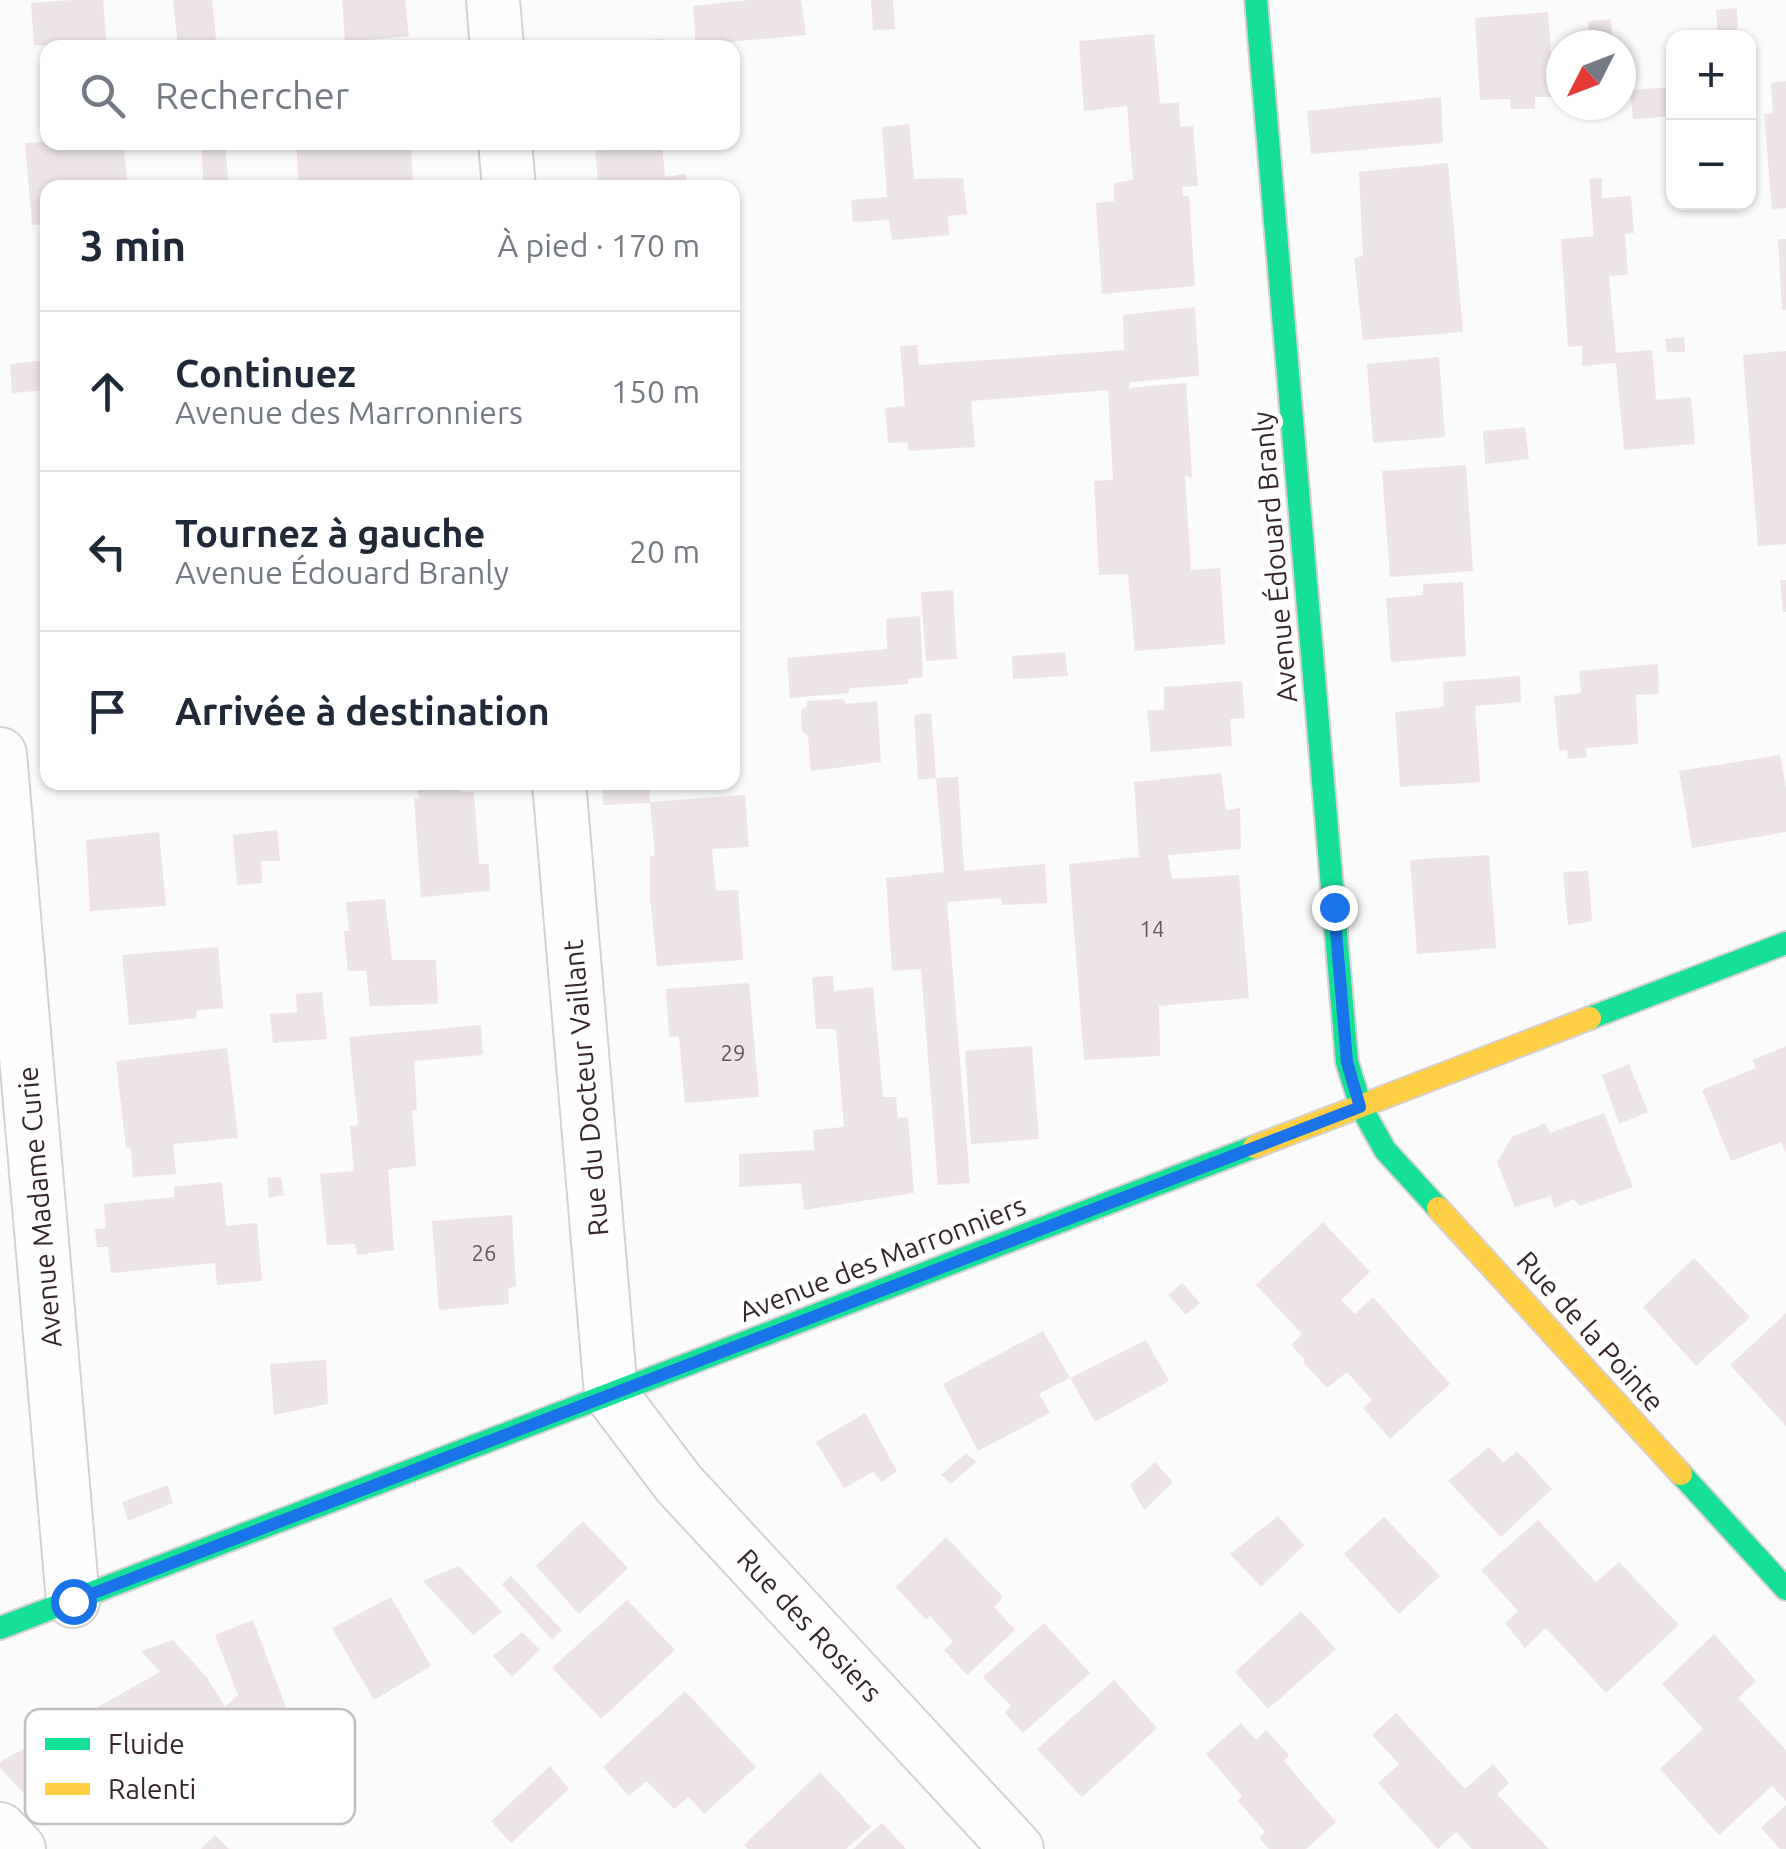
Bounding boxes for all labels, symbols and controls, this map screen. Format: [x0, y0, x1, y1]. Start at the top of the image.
north arrow [1546, 30, 1636, 120]
map controls [1666, 30, 1756, 210]
button: + [1666, 30, 1756, 120]
search box [40, 40, 740, 150]
icon: search [75, 68, 130, 123]
text: Rechercher [155, 74, 349, 116]
button: − [1666, 120, 1756, 210]
text: 3 min [80, 222, 186, 269]
text: À pied · 170 m [497, 227, 700, 263]
text: Continuez [175, 352, 356, 394]
icon: ahead [80, 364, 135, 419]
text: 150 m [611, 373, 700, 409]
text: Avenue des Marronniers [175, 394, 523, 430]
street label: Avenue Édouard Branly [1245, 410, 1302, 704]
text: Tournez à gauche [175, 512, 485, 554]
icon: left [80, 524, 135, 579]
text: 20 m [629, 533, 700, 569]
text: Avenue Édouard Branly [175, 554, 509, 590]
icon: arrive [80, 684, 135, 739]
text: Arrivée à destination [175, 690, 550, 732]
route end [1312, 885, 1358, 931]
house number: 14 [1140, 916, 1164, 941]
street label: Rue du Docteur Vaillant [557, 939, 613, 1237]
house number: 29 [721, 1040, 745, 1065]
street label: Avenue Madame Curie [11, 1065, 67, 1349]
street label: Avenue des Marronniers [734, 1189, 1030, 1327]
house number: 26 [472, 1240, 496, 1265]
street label: Rue de la Pointe [1511, 1245, 1671, 1417]
street label: Rue des Rosiers [732, 1543, 888, 1707]
route start [51, 1579, 97, 1625]
legend [25, 1709, 355, 1824]
text: Fluide [108, 1728, 185, 1759]
text: Ralenti [108, 1773, 196, 1804]

